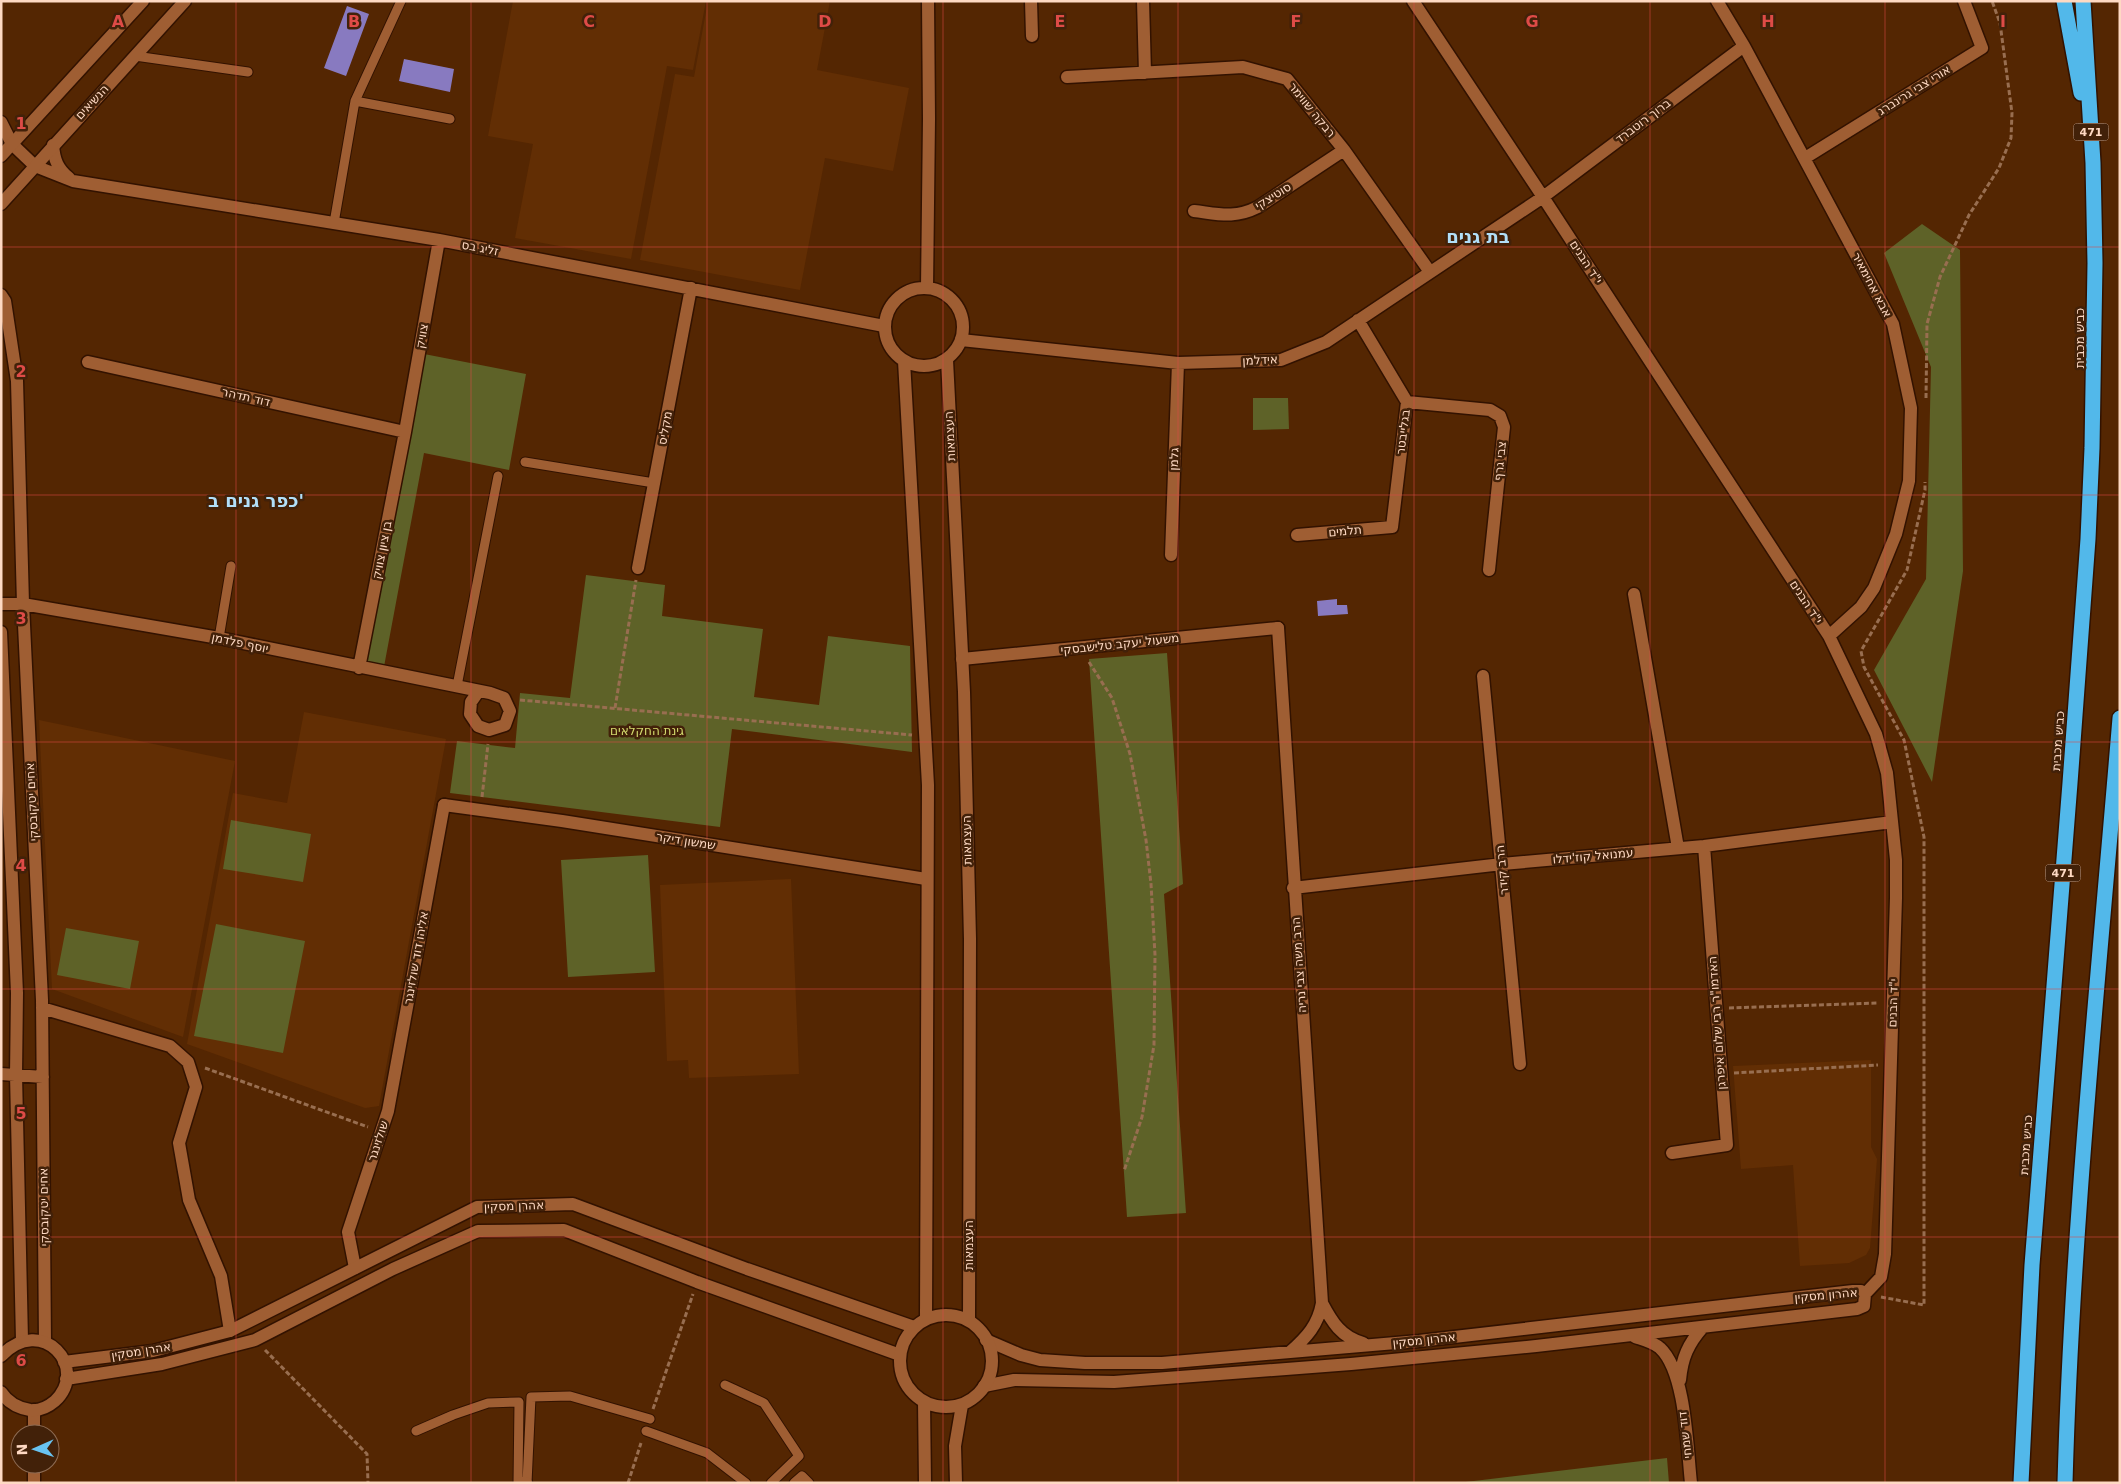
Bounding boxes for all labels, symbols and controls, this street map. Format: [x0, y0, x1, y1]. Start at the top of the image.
text: A [112, 12, 125, 31]
text: B [348, 12, 360, 31]
text: C [583, 12, 595, 31]
text: D [818, 12, 832, 31]
text: E [1055, 12, 1065, 31]
text: F [1291, 12, 1301, 31]
text: G [1525, 12, 1539, 31]
text: H [1761, 12, 1775, 31]
text: I [2000, 12, 2006, 31]
street label: אורי צבי גרינברג [1875, 62, 1953, 118]
street label: רבקה שווימר [1286, 80, 1338, 140]
street label: הנשיאים [72, 82, 112, 122]
street label: ברוך רוטברד [1613, 96, 1673, 146]
text: 1 [15, 114, 27, 133]
road number: 471 [2074, 124, 2108, 140]
street label: סוטיצקי [1252, 179, 1294, 212]
district label: בת גנים [1446, 226, 1510, 247]
street label: זליג בס [460, 238, 500, 258]
street label: י"ד הבנים [1567, 238, 1605, 286]
street label: אבא אחימאיר [1849, 250, 1895, 320]
street label: כביש מכבית [2073, 308, 2087, 368]
street label: צוויק [413, 323, 431, 349]
street label: אידלמן [1242, 352, 1278, 368]
text: 2 [15, 362, 27, 381]
street label: דוד תדהר [220, 385, 272, 409]
street label: בגלייבטר [1393, 408, 1413, 455]
street label: מקליס [655, 410, 675, 446]
street label: העצמאות [942, 411, 958, 461]
street label: צבי גרף [1491, 440, 1509, 482]
street label: גלמן [1167, 447, 1181, 471]
district label: כפר גנים ב' [208, 490, 304, 511]
street label: בן ציון צוויק [369, 520, 395, 580]
street label: תלמים [1328, 523, 1362, 539]
street label: י"ד הבנים [1787, 578, 1825, 626]
text: 3 [15, 609, 27, 628]
street label: יוסף פלדמן [210, 630, 270, 656]
street label: משעול יעקב טלישבסקי [1060, 631, 1180, 657]
street label: כביש מכבית [2049, 710, 2067, 772]
park label: גינת החקלאים [610, 724, 684, 738]
street label: אחים יטקובסקי [23, 762, 41, 842]
street label: העצמאות [960, 815, 974, 865]
street label: שמשון דיקר [655, 829, 717, 853]
street label: הרב קידר [1493, 845, 1511, 895]
street label: עמנואל קוז'ידלו [1552, 845, 1634, 867]
text: 4 [15, 856, 27, 875]
road number: 471 [2046, 864, 2080, 881]
street label: אליהו דוד שולזינגר [401, 910, 431, 1006]
street label: הרב משה צבי נריה [1289, 916, 1309, 1014]
street label: האדמו"ר רבי שלום איפרגן [1705, 956, 1729, 1090]
street label: י"ד הבנים [1885, 978, 1901, 1028]
text: 5 [15, 1104, 27, 1123]
street label: כביש מכבית [2017, 1114, 2035, 1176]
street label: שולזינגר [365, 1119, 391, 1163]
street label: אחים יטקובסקי [36, 1168, 52, 1246]
street label: אהרן מסקין [484, 1198, 544, 1214]
street label: העצמאות [962, 1220, 976, 1270]
street label: אהרון מסקין [1794, 1285, 1858, 1305]
street label: אהרון מסקין [1392, 1330, 1456, 1350]
street label: אהרן מסקין [110, 1339, 172, 1363]
text: 6 [15, 1351, 27, 1370]
street label: דוד שמחי [1675, 1410, 1695, 1459]
north arrow [10, 1424, 60, 1474]
text: N [14, 1443, 30, 1456]

